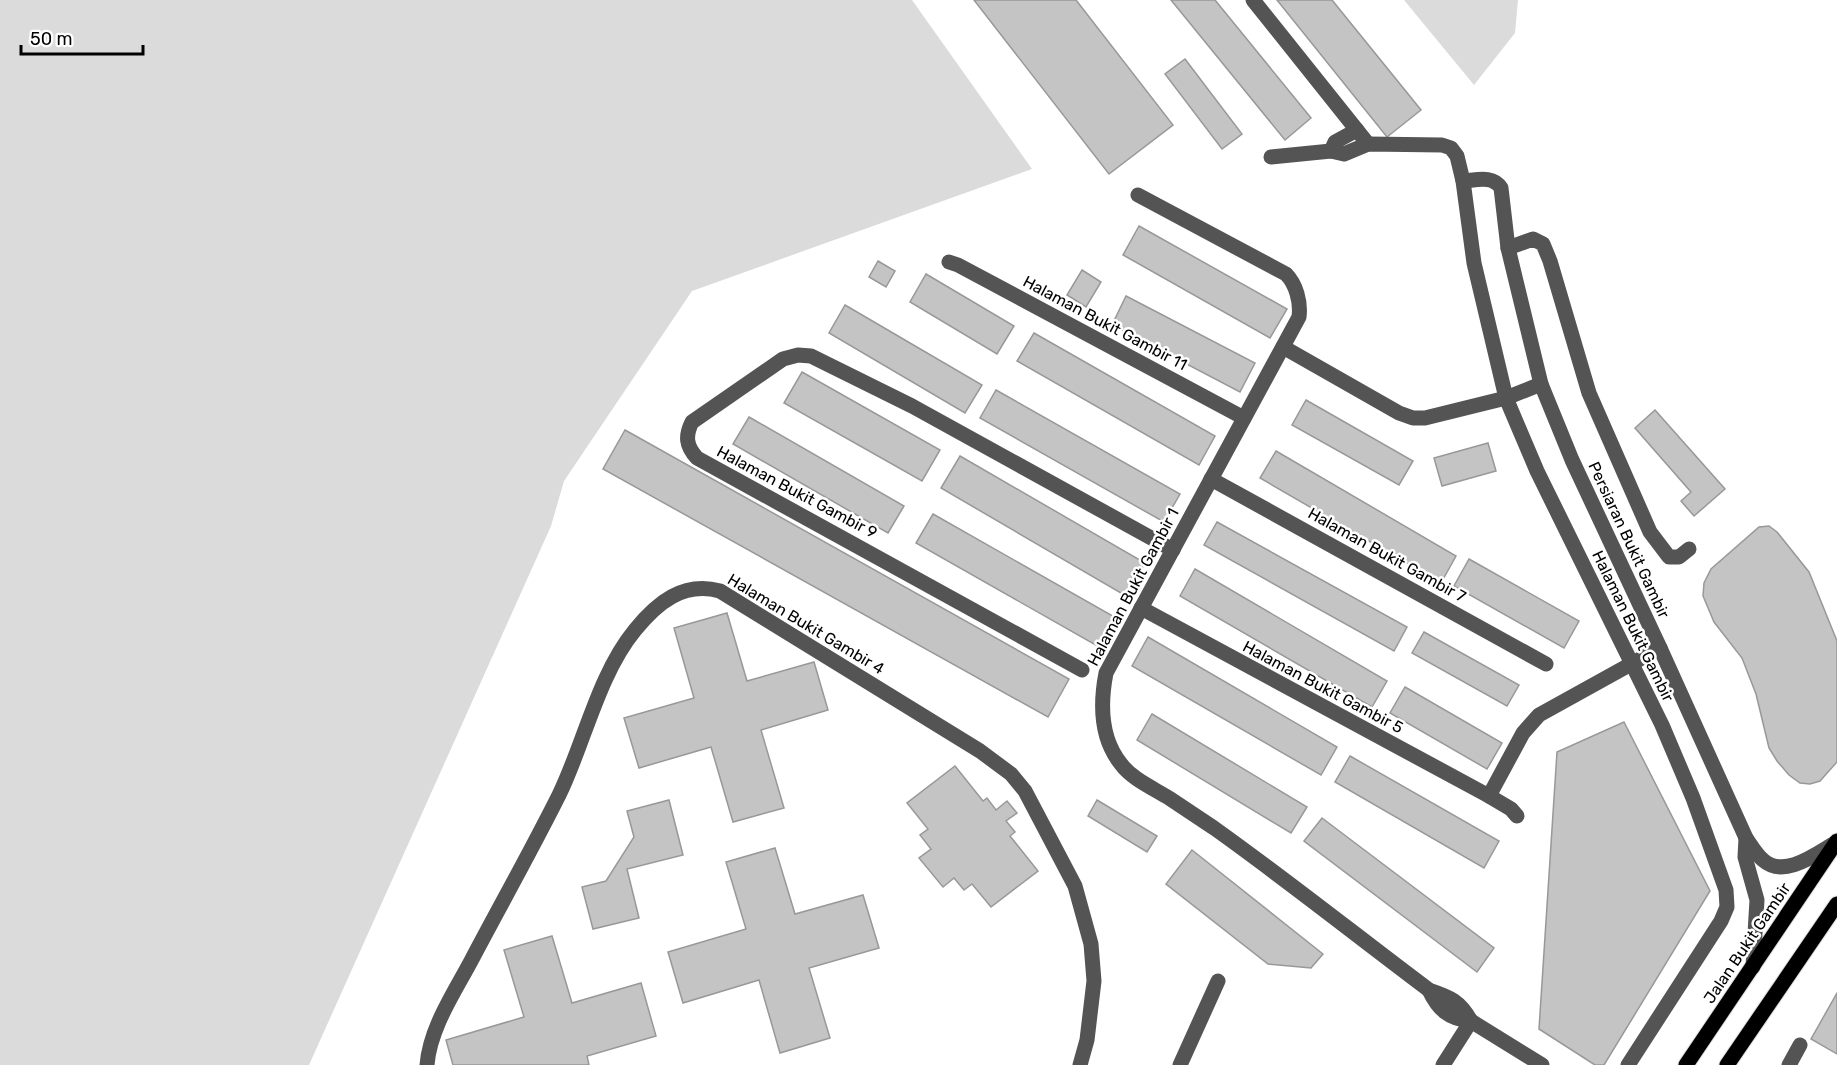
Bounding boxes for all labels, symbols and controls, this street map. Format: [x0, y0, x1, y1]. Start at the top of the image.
scale bar [21, 18, 142, 56]
text: 50 m [30, 28, 73, 50]
street label: Halaman Bukit Gambir 11 [1020, 272, 1190, 374]
street label: Halaman Bukit Gambir 9 [714, 442, 880, 542]
street label: Persiaran Bukit Gambir [1584, 459, 1674, 621]
street label: Halaman Bukit Gambir 7 [1305, 504, 1469, 606]
street label: Halaman Bukit Gambir 1 [1083, 505, 1183, 669]
street label: Halaman Bukit Gambir [1588, 547, 1678, 705]
street label: Halaman Bukit Gambir 4 [724, 570, 888, 678]
street label: Halaman Bukit Gambir 5 [1240, 637, 1406, 737]
street label: Jalan Bukit Gambir [1700, 879, 1794, 1007]

